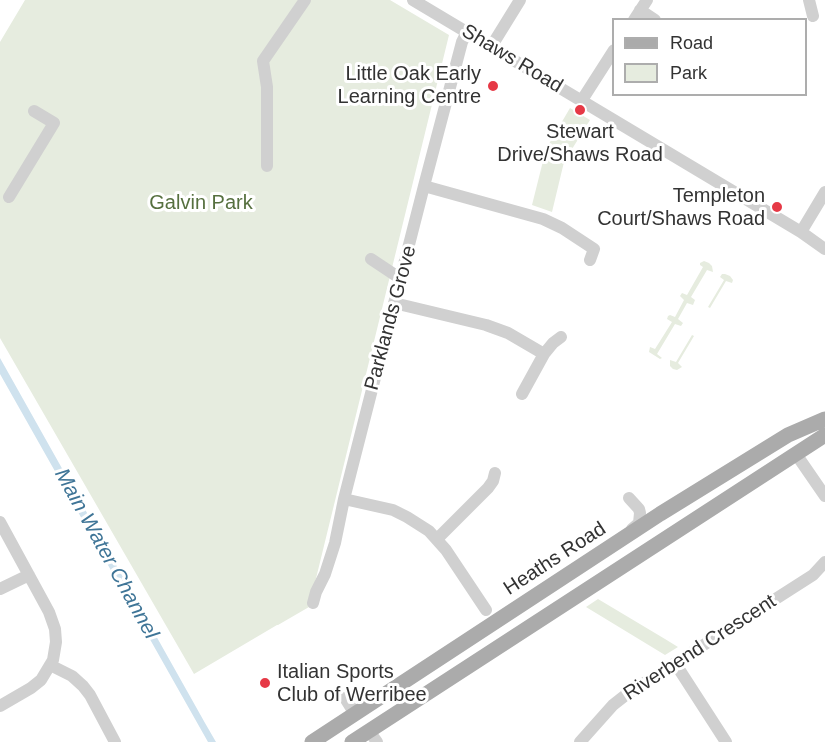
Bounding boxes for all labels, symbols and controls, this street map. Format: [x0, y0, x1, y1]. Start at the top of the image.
legend [612, 18, 807, 96]
street label: Shaws Road [457, 20, 567, 98]
text: Road [670, 33, 713, 53]
place label: Little Oak Early Learning Centre [338, 62, 481, 109]
text: Park [670, 63, 707, 83]
marker: Little Oak Early Learning Centre [486, 79, 500, 93]
marker: Stewart Drive/Shaws Road [573, 103, 587, 117]
place label: Stewart Drive/Shaws Road [497, 120, 663, 167]
place label: Templeton Court/Shaws Road [597, 184, 765, 231]
park label: Galvin Park [149, 191, 253, 215]
marker: Templeton Court/Shaws Road [770, 200, 784, 214]
street label: Parklands Grove [360, 243, 422, 393]
water label: Main Water Channel [49, 464, 163, 644]
street label: Heaths Road [500, 517, 610, 601]
street label: Riverbend Crescent [619, 590, 781, 706]
place label: Italian Sports Club of Werribee [277, 660, 427, 707]
marker: Italian Sports Club of Werribee [258, 676, 272, 690]

